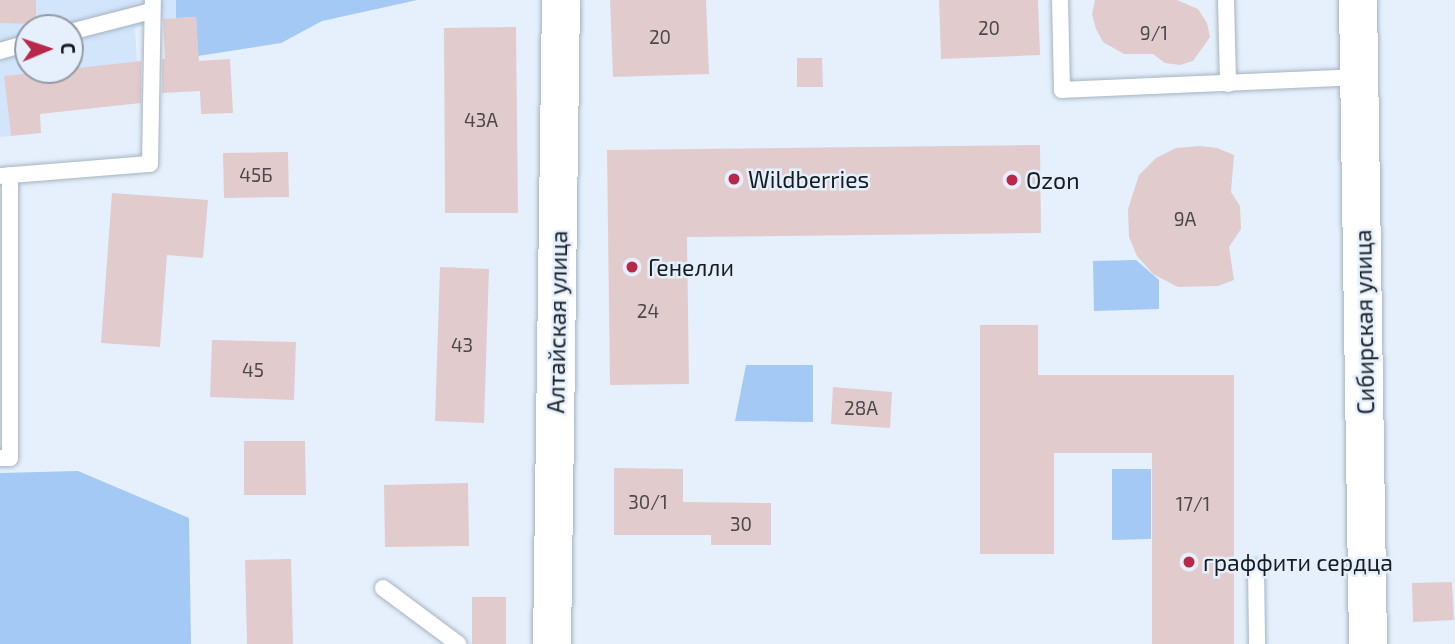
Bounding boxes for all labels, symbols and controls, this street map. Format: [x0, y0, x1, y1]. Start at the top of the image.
north arrow [14, 14, 84, 84]
house number: 20 [978, 17, 1000, 39]
house number: 9/1 [1140, 22, 1168, 44]
house number: 20 [649, 26, 671, 48]
text: С [57, 42, 80, 54]
house number: 43А [464, 109, 498, 131]
house number: 45Б [239, 164, 273, 186]
place label: Wildberries [748, 165, 869, 193]
place label: Ozon [1026, 166, 1079, 194]
marker: Wildberries [726, 171, 742, 187]
marker: Ozon [1004, 172, 1020, 188]
house number: 9А [1174, 208, 1196, 230]
street label: Сибирская улица [1349, 229, 1379, 415]
street label: Алтайская улица [542, 230, 572, 414]
place label: Генелли [648, 253, 734, 281]
marker: Генелли [622, 257, 642, 277]
house number: 24 [637, 300, 659, 322]
house number: 43 [451, 334, 473, 356]
house number: 45 [242, 359, 264, 381]
house number: 28А [844, 397, 878, 419]
house number: 30/1 [628, 491, 668, 513]
house number: 17/1 [1176, 493, 1210, 515]
house number: 30 [730, 513, 752, 535]
place label: граффити сердца [1203, 548, 1393, 576]
marker: граффити сердца [1181, 554, 1197, 570]

